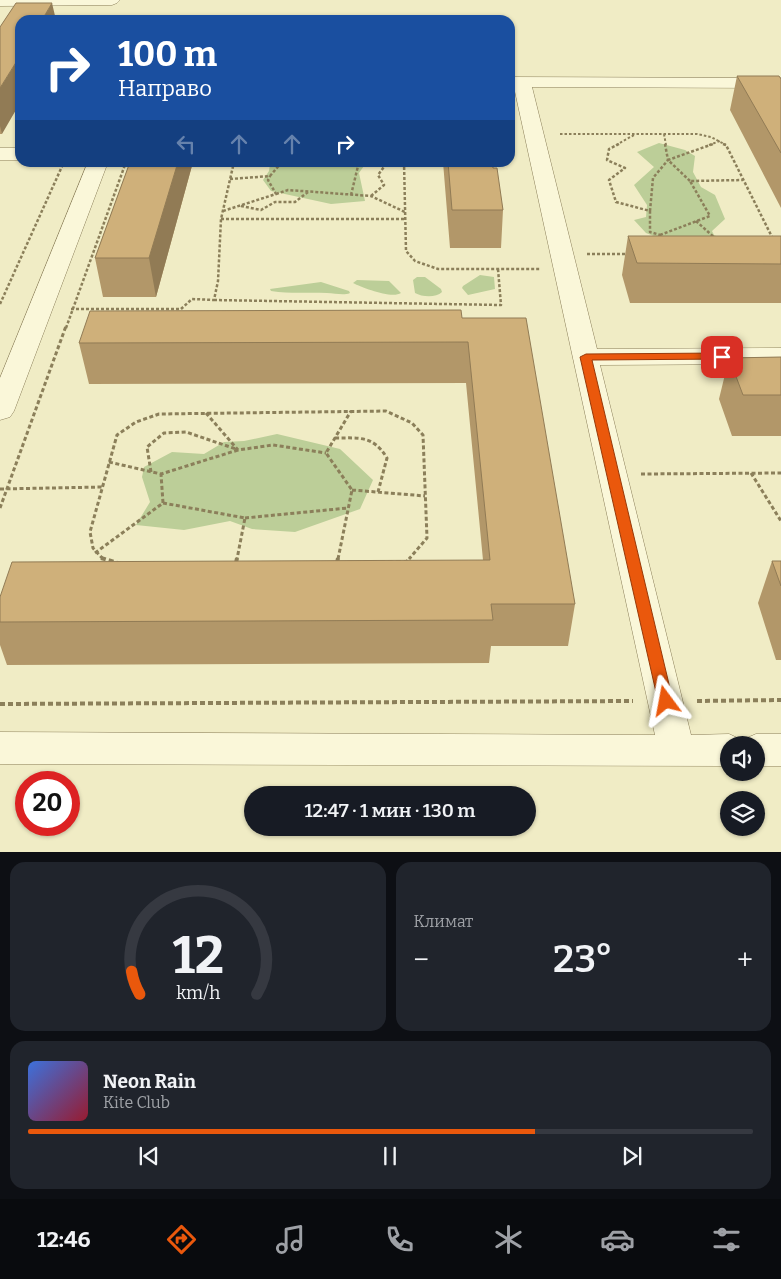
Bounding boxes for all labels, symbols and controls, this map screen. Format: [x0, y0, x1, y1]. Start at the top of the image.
text: 100 m [118, 33, 217, 75]
icon: right [35, 35, 100, 100]
text: Направо [118, 75, 212, 102]
icon: left [172, 130, 200, 158]
icon: ahead [225, 130, 253, 158]
icon: ahead [278, 130, 306, 158]
icon: right [331, 130, 359, 158]
pin [701, 336, 743, 378]
icon: arrive [708, 343, 736, 371]
position arrow [639, 674, 691, 726]
map controls [720, 736, 765, 836]
button: sound [720, 736, 765, 781]
speed limit sign: 20 [15, 771, 80, 836]
button: layers [720, 791, 765, 836]
text: 12:47 · 1 мин · 130 m [305, 799, 475, 822]
text: Климат [414, 912, 473, 931]
text: 12 [172, 924, 224, 987]
text: 23° [553, 936, 613, 982]
text: − [414, 943, 429, 976]
text: + [737, 943, 753, 976]
text: km/h [176, 982, 220, 1004]
text: Neon Rain [103, 1070, 196, 1093]
text: Kite Club [103, 1093, 170, 1112]
icon: previous [135, 1142, 163, 1170]
icon: pause [376, 1142, 404, 1170]
icon: next [618, 1142, 646, 1170]
icon: directions [164, 1222, 199, 1257]
icon: music [273, 1222, 308, 1257]
icon: phone [382, 1222, 417, 1257]
icon: climate [491, 1222, 526, 1257]
icon: car [600, 1222, 635, 1257]
icon: filters [709, 1222, 744, 1257]
text: 12:46 [37, 1226, 90, 1253]

